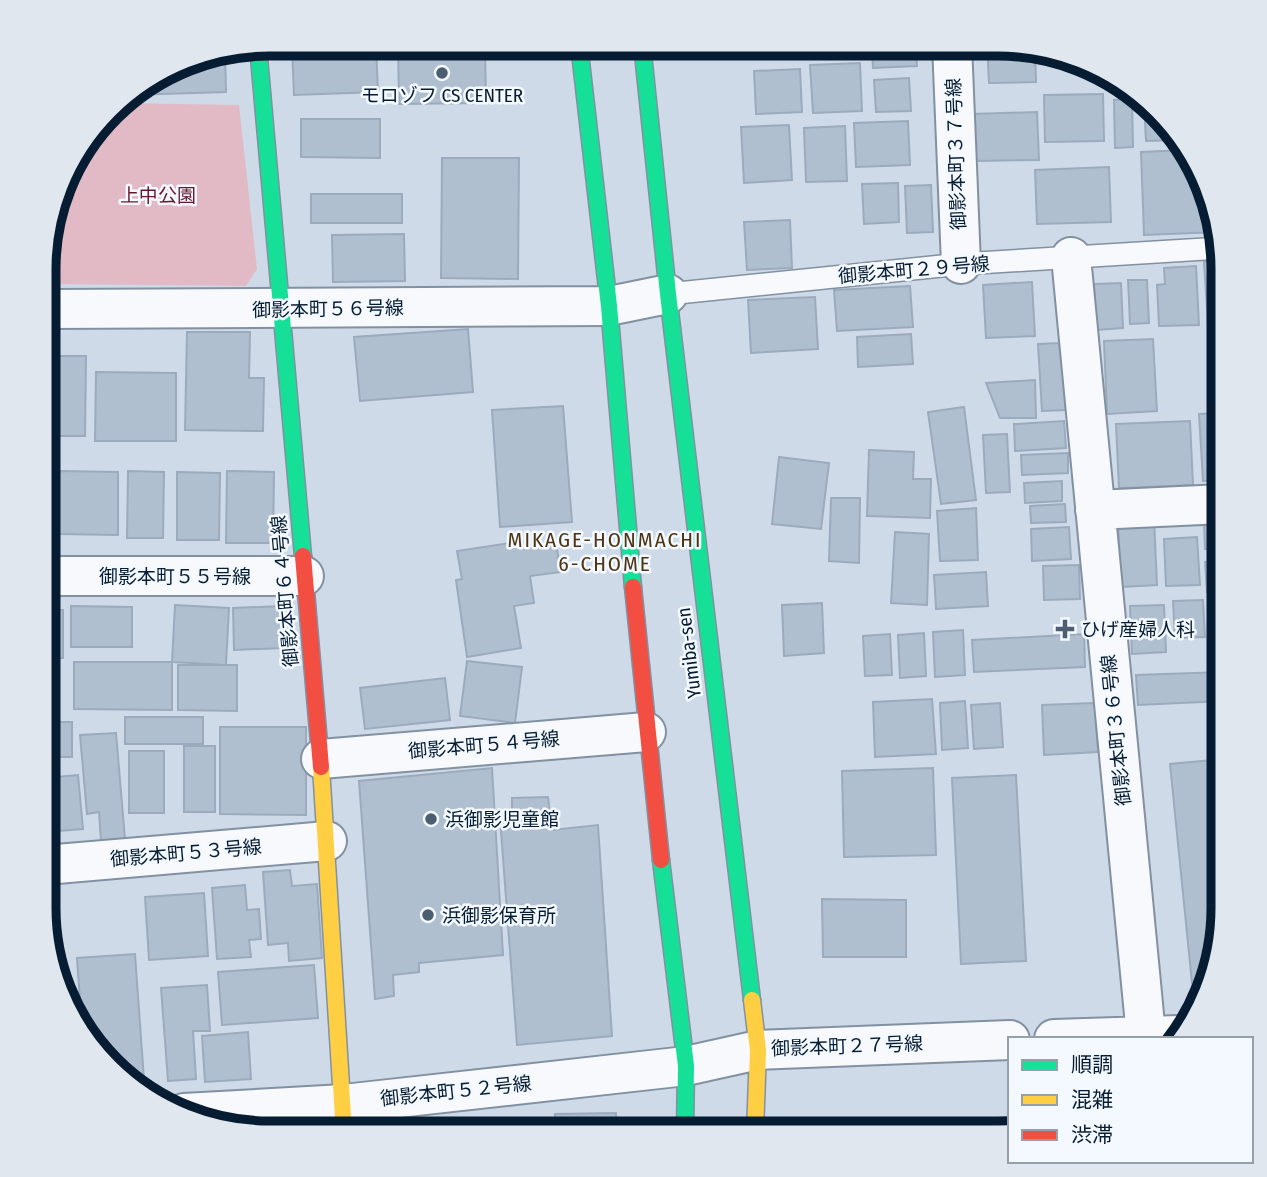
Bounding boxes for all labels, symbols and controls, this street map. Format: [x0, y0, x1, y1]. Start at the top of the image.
marker: モロゾフ CS CENTER [434, 65, 450, 81]
street label: 御影本町３７号線 [942, 78, 970, 230]
place label: モロゾフ CS CENTER [361, 84, 523, 107]
park label: 上中公園 [120, 184, 196, 207]
street label: 御影本町２９号線 [837, 252, 991, 288]
street label: 御影本町５６号線 [252, 296, 404, 322]
street label: 御影本町６４号線 [267, 514, 303, 668]
district label: MIKAGE-HONMACHI 6-CHOME [508, 527, 702, 577]
street label: 御影本町５５号線 [99, 565, 251, 588]
street label: Yumiba-sen [672, 606, 706, 700]
place label: ひげ産婦人科 [1081, 618, 1195, 641]
marker: ひげ産婦人科 [1055, 619, 1075, 639]
street label: 御影本町３６号線 [1097, 653, 1135, 807]
street label: 御影本町５４号線 [407, 727, 561, 763]
place label: 浜御影児童館 [445, 808, 559, 831]
marker: 浜御影児童館 [423, 811, 439, 827]
street label: 御影本町５３号線 [109, 835, 263, 871]
place label: 浜御影保育所 [442, 904, 556, 927]
marker: 浜御影保育所 [420, 907, 436, 923]
street label: 御影本町２７号線 [771, 1032, 923, 1060]
legend [1008, 1037, 1253, 1163]
text: 順調 [1071, 1052, 1113, 1078]
street label: 御影本町５２号線 [379, 1072, 533, 1110]
text: 混雑 [1071, 1087, 1113, 1113]
text: 渋滞 [1071, 1122, 1113, 1148]

